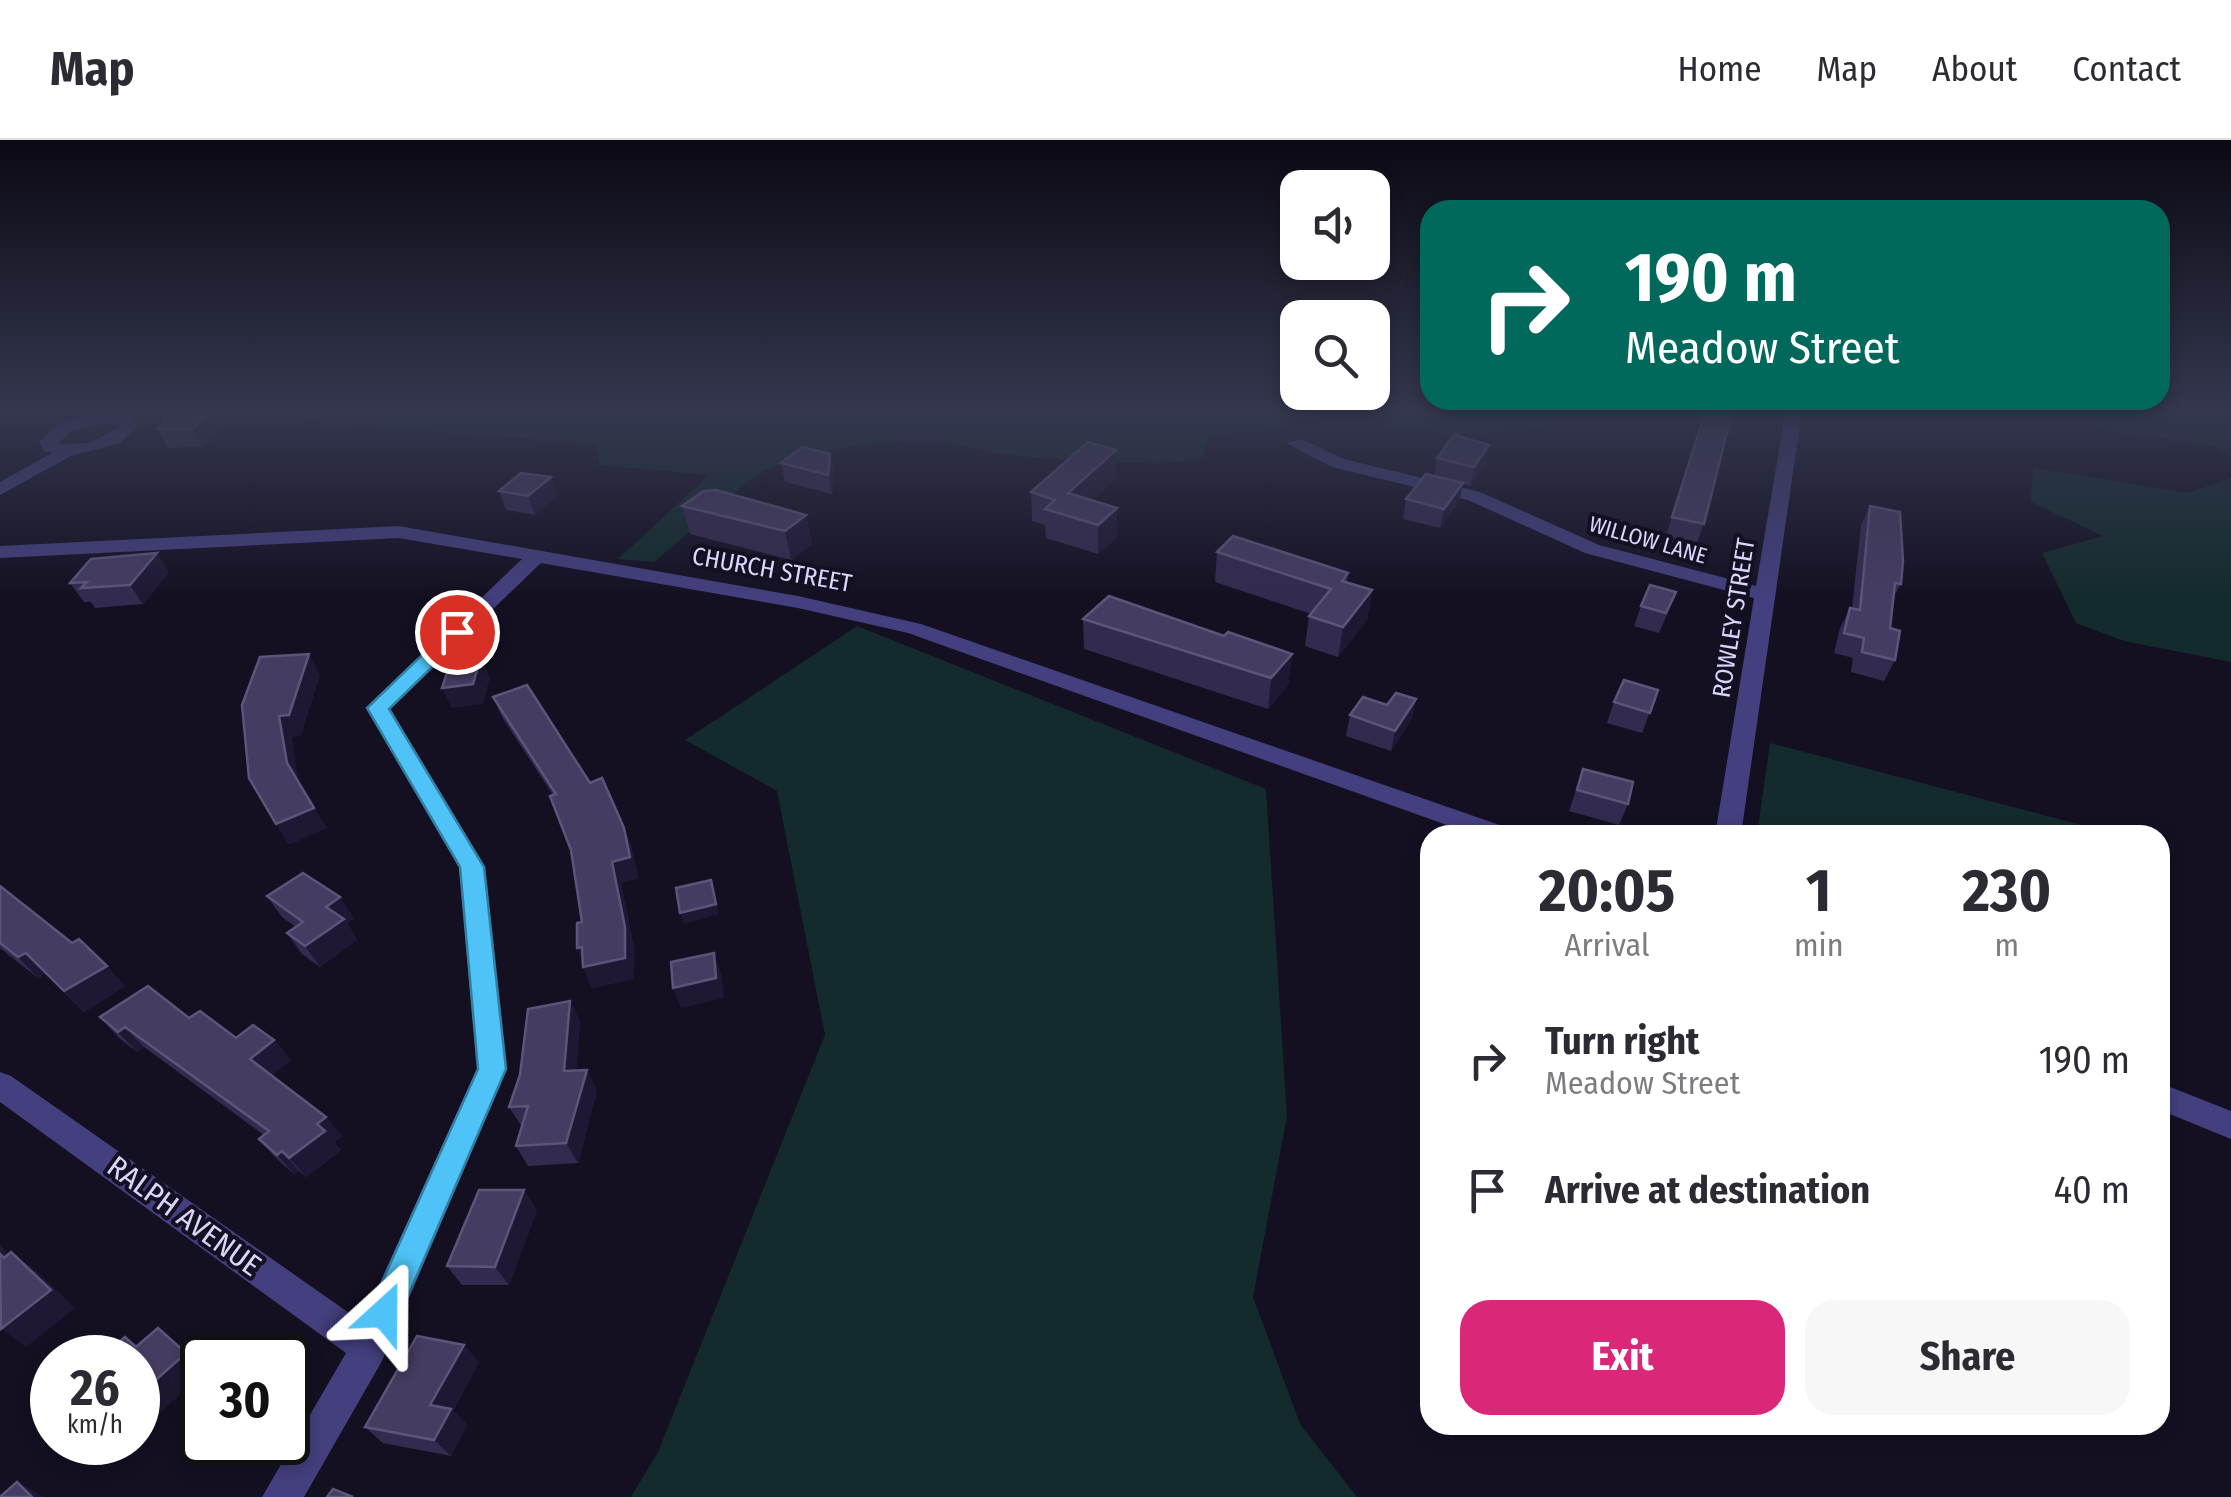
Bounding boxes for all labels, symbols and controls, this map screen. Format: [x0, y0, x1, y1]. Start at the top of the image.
text: Map [50, 40, 134, 98]
text: Home [1678, 48, 1761, 90]
text: Map [1816, 48, 1877, 90]
text: About [1932, 48, 2017, 90]
text: Contact [2072, 48, 2181, 90]
map controls [1280, 170, 1390, 410]
button: sound [1280, 170, 1390, 280]
text: 190 m [1625, 236, 1797, 320]
icon: right [1460, 240, 1590, 370]
button: search [1280, 300, 1390, 410]
text: Meadow Street [1625, 321, 1899, 375]
street label: WILLOW LANE [1586, 510, 1710, 570]
street label: ROWLEY STREET [1707, 536, 1761, 700]
street label: CHURCH STREET [690, 541, 855, 599]
pin [415, 590, 500, 675]
icon: arrive [430, 605, 485, 660]
text: 20:05 [1539, 855, 1675, 927]
text: 1 [1806, 855, 1831, 927]
text: 230 [1962, 855, 2051, 927]
text: Arrival [1565, 926, 1649, 964]
text: min [1794, 926, 1844, 964]
text: m [1994, 926, 2019, 964]
text: Turn right [1545, 1018, 1699, 1064]
icon: right [1460, 1033, 1515, 1088]
text: 190 m [2039, 1037, 2130, 1083]
text: Meadow Street [1545, 1064, 1740, 1102]
street label: RALPH AVENUE [100, 1148, 268, 1284]
icon: arrive [1460, 1163, 1515, 1218]
text: Arrive at destination [1545, 1167, 1870, 1213]
text: 40 m [2054, 1167, 2130, 1213]
position arrow [332, 1261, 436, 1365]
button: Exit [1460, 1300, 1785, 1415]
button: Share [1805, 1300, 2130, 1415]
speed limit sign: 30 [180, 1335, 310, 1465]
text: 26 [70, 1358, 120, 1418]
text: km/h [67, 1410, 123, 1440]

